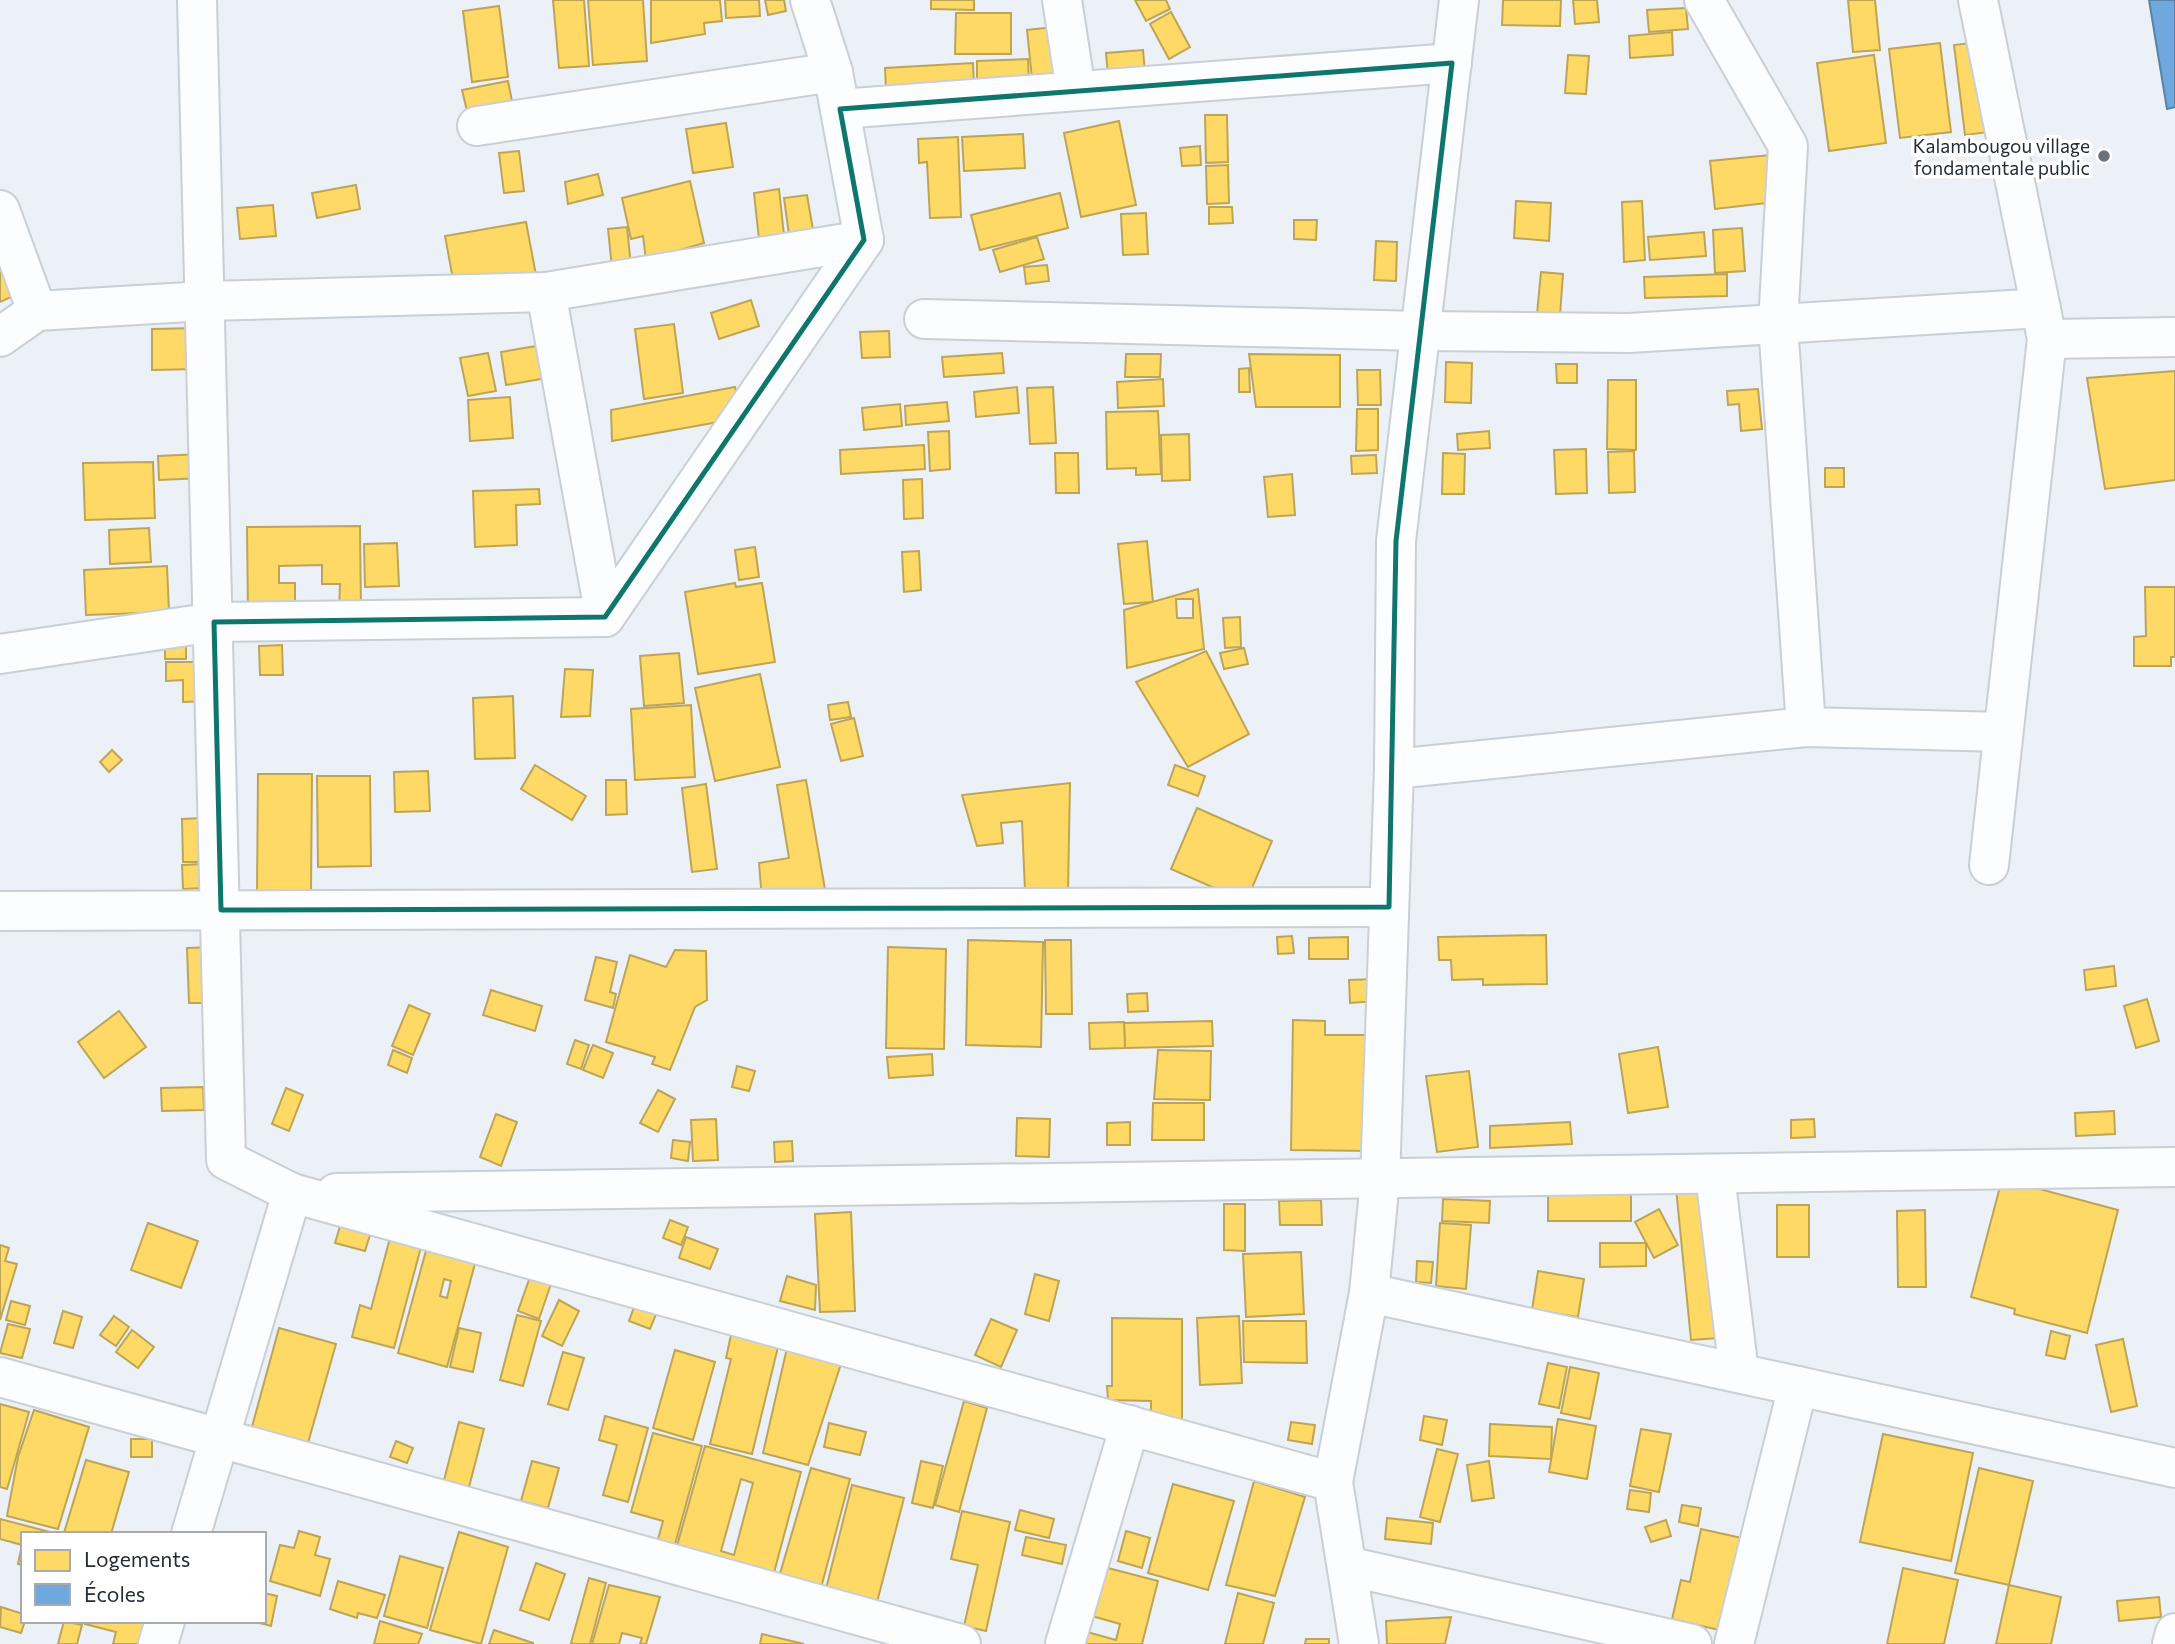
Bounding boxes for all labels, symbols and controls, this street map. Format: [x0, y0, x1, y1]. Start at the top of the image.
place label: Kalambougou village fondamentale public [1913, 134, 2090, 179]
marker: Kalambougou village fondamentale public [2096, 148, 2112, 164]
legend [21, 1532, 266, 1623]
text: Logements [84, 1546, 190, 1571]
text: Écoles [84, 1581, 145, 1606]

